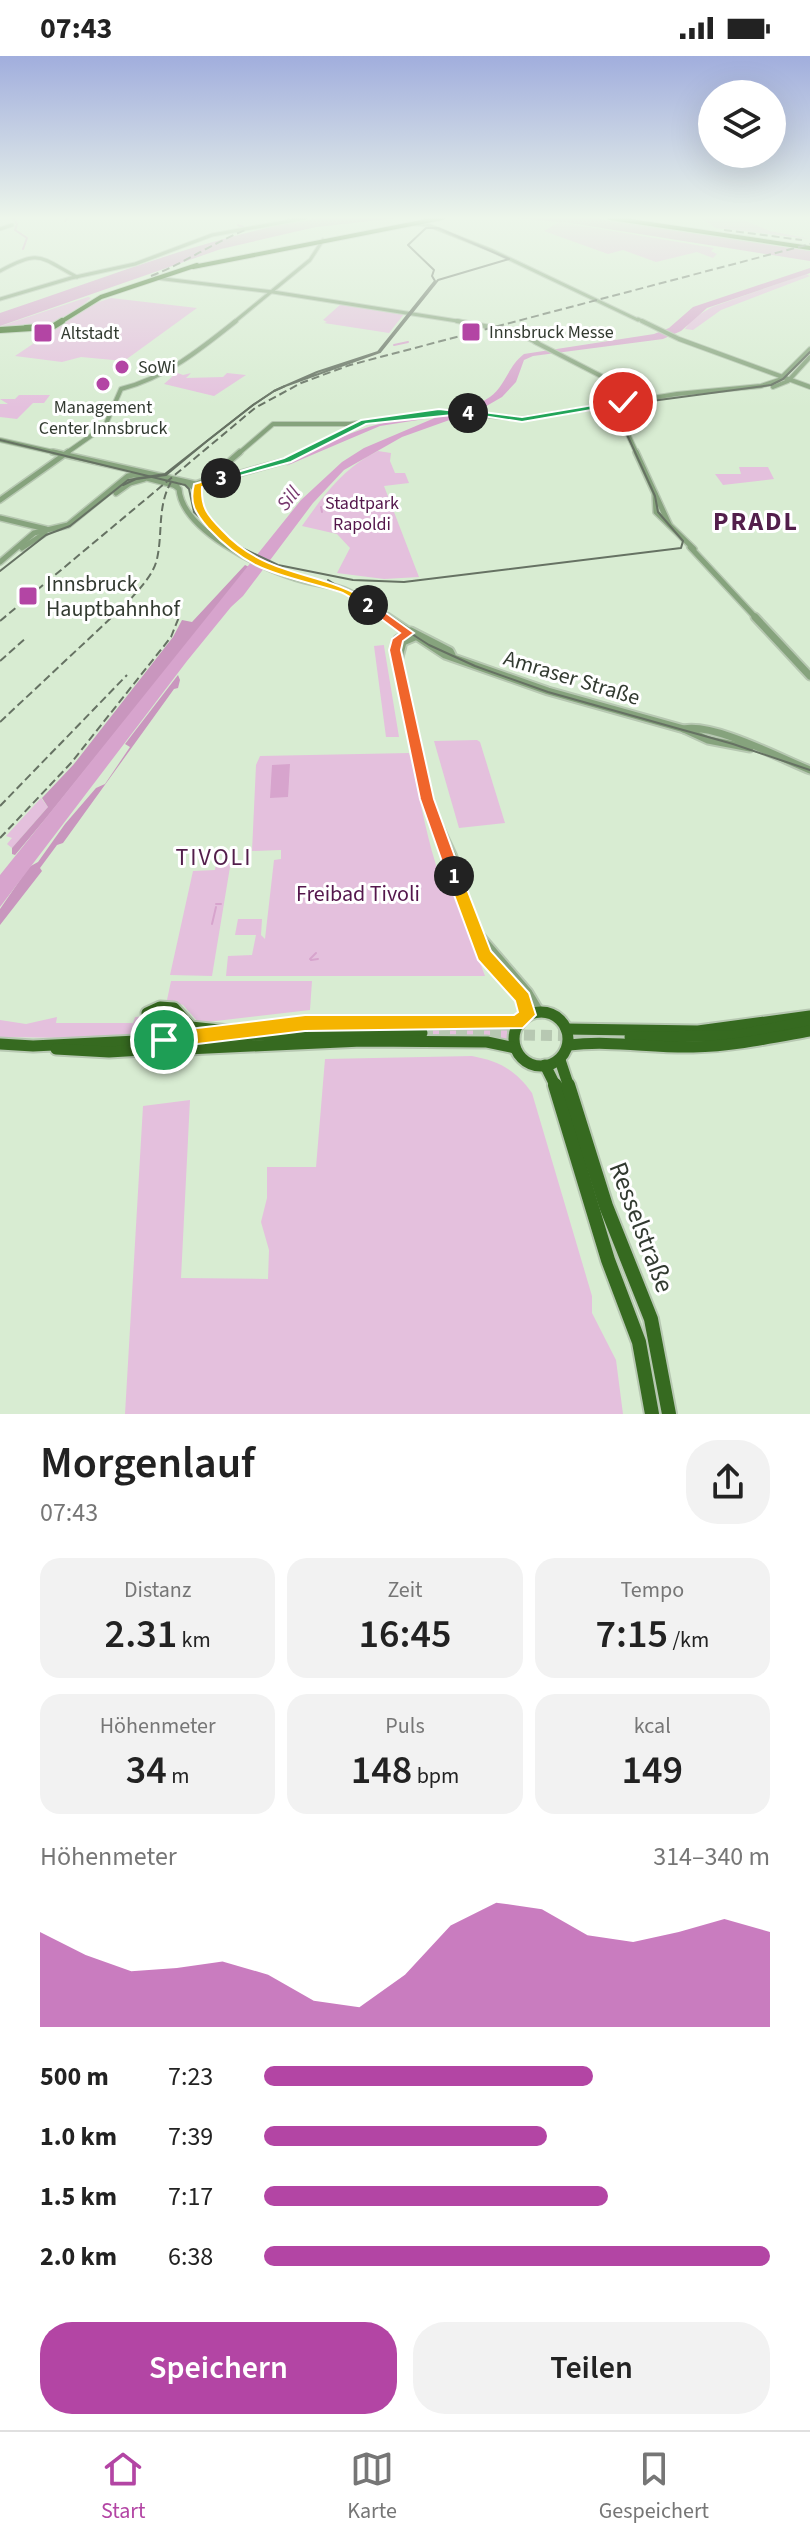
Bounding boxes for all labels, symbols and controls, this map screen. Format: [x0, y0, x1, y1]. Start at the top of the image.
text: 07:43 [40, 7, 112, 50]
map controls [698, 80, 786, 168]
button: layers [698, 80, 786, 168]
place label: Innsbruck Messe [489, 320, 614, 345]
place label: Altstadt [61, 321, 119, 346]
marker: Innsbruck Messe [460, 321, 482, 343]
marker: Altstadt [32, 322, 54, 344]
place label: SoWi [138, 355, 176, 380]
marker: SoWi [113, 358, 131, 376]
pin [589, 368, 657, 436]
marker: Management Center Innsbruck [94, 375, 112, 393]
icon: check [601, 380, 645, 424]
pin: 4 [448, 393, 488, 433]
place label: Management Center Innsbruck [39, 395, 167, 441]
text: 4 [462, 397, 474, 429]
pin: 3 [201, 458, 241, 498]
text: 3 [215, 462, 227, 494]
water label: Sill [270, 480, 307, 517]
park label: Stadtpark Rapoldi [325, 491, 399, 537]
district label: PRADL [713, 503, 799, 540]
place label: Innsbruck Hauptbahnhof [46, 568, 181, 625]
marker: Innsbruck Hauptbahnhof [17, 585, 39, 607]
pin: 2 [348, 585, 388, 625]
text: 2 [362, 589, 374, 621]
street label: Amraser Straße [500, 642, 644, 714]
district label: TIVOLI [175, 840, 253, 875]
pin: 1 [434, 856, 474, 896]
text: 1 [448, 860, 460, 892]
park label: Freibad Tivoli [296, 878, 420, 910]
pin [130, 1006, 198, 1074]
icon: arrive [142, 1018, 186, 1062]
street label: Resselstraße [600, 1156, 683, 1298]
text: Morgenlauf [40, 1432, 255, 1495]
button: share [686, 1440, 770, 1524]
text: 07:43 [40, 1494, 98, 1531]
text: Distanz [124, 1574, 191, 1606]
text: Zeit [387, 1574, 423, 1606]
text: Tempo [621, 1574, 684, 1606]
text: 2.31 [105, 1606, 177, 1663]
text: 16:45 [358, 1606, 452, 1663]
text: 7:15 [595, 1606, 668, 1663]
text: km [177, 1624, 211, 1656]
text: /km [668, 1624, 709, 1656]
text: Höhenmeter [100, 1710, 216, 1742]
text: Puls [385, 1710, 425, 1742]
text: kcal [634, 1710, 671, 1742]
text: 34 [126, 1742, 167, 1799]
text: 148 [351, 1742, 412, 1799]
text: 149 [622, 1742, 683, 1799]
text: m [167, 1760, 190, 1792]
text: bpm [412, 1760, 459, 1792]
text: Höhenmeter [40, 1838, 177, 1875]
text: 314–340 m [653, 1838, 770, 1875]
text: 500 m [40, 2058, 109, 2095]
text: 7:23 [168, 2058, 213, 2095]
text: 1.0 km [40, 2118, 117, 2155]
text: 7:39 [168, 2118, 213, 2155]
text: 1.5 km [40, 2178, 117, 2215]
text: 7:17 [168, 2178, 213, 2215]
text: 2.0 km [40, 2238, 117, 2275]
text: 6:38 [168, 2238, 213, 2275]
button: Speichern [40, 2322, 397, 2414]
button: Teilen [413, 2322, 770, 2414]
tab: Start [101, 2447, 145, 2527]
tab: Karte [347, 2447, 397, 2527]
tab: Gespeichert [599, 2447, 709, 2527]

